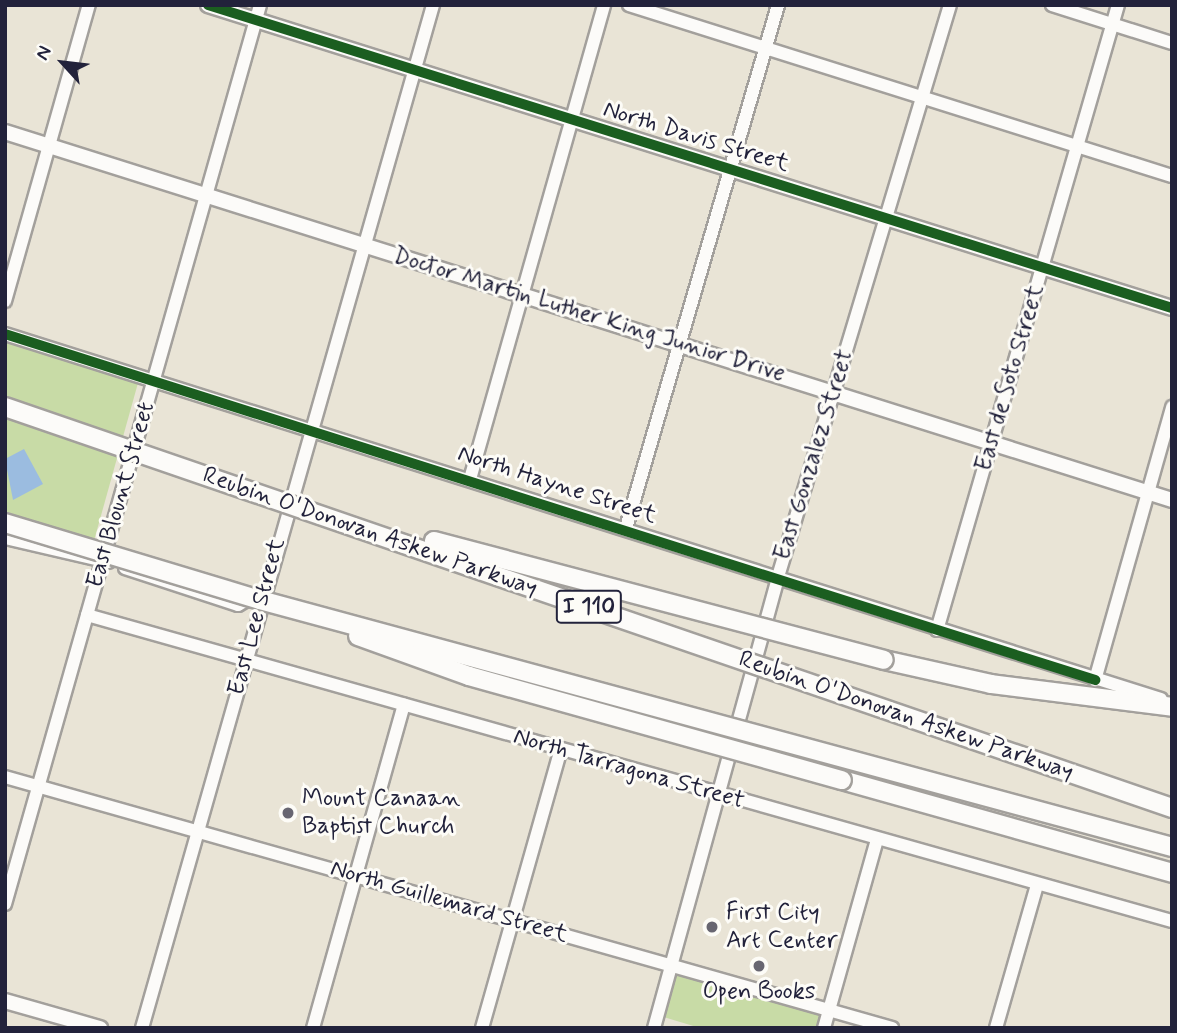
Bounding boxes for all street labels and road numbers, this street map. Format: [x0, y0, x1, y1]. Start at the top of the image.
street label: North Davis Street [600, 95, 792, 179]
street label: Doctor Martin Luther King Junior Drive [393, 243, 785, 387]
street label: East de Soto Street [970, 281, 1050, 475]
street label: East Gonzalez Street [768, 347, 860, 563]
street label: East Blount Street [80, 397, 162, 593]
street label: North Hayne Street [454, 439, 660, 531]
street label: Reubin O'Donovan Askew Parkway [197, 460, 543, 604]
street label: East Lee Street [222, 535, 292, 699]
road number: I 110 [556, 587, 622, 626]
street label: Reubin O'Donovan Askew Parkway [733, 644, 1079, 788]
street label: North Tarragona Street [511, 722, 747, 816]
street label: North Guillemard Street [327, 854, 571, 950]

